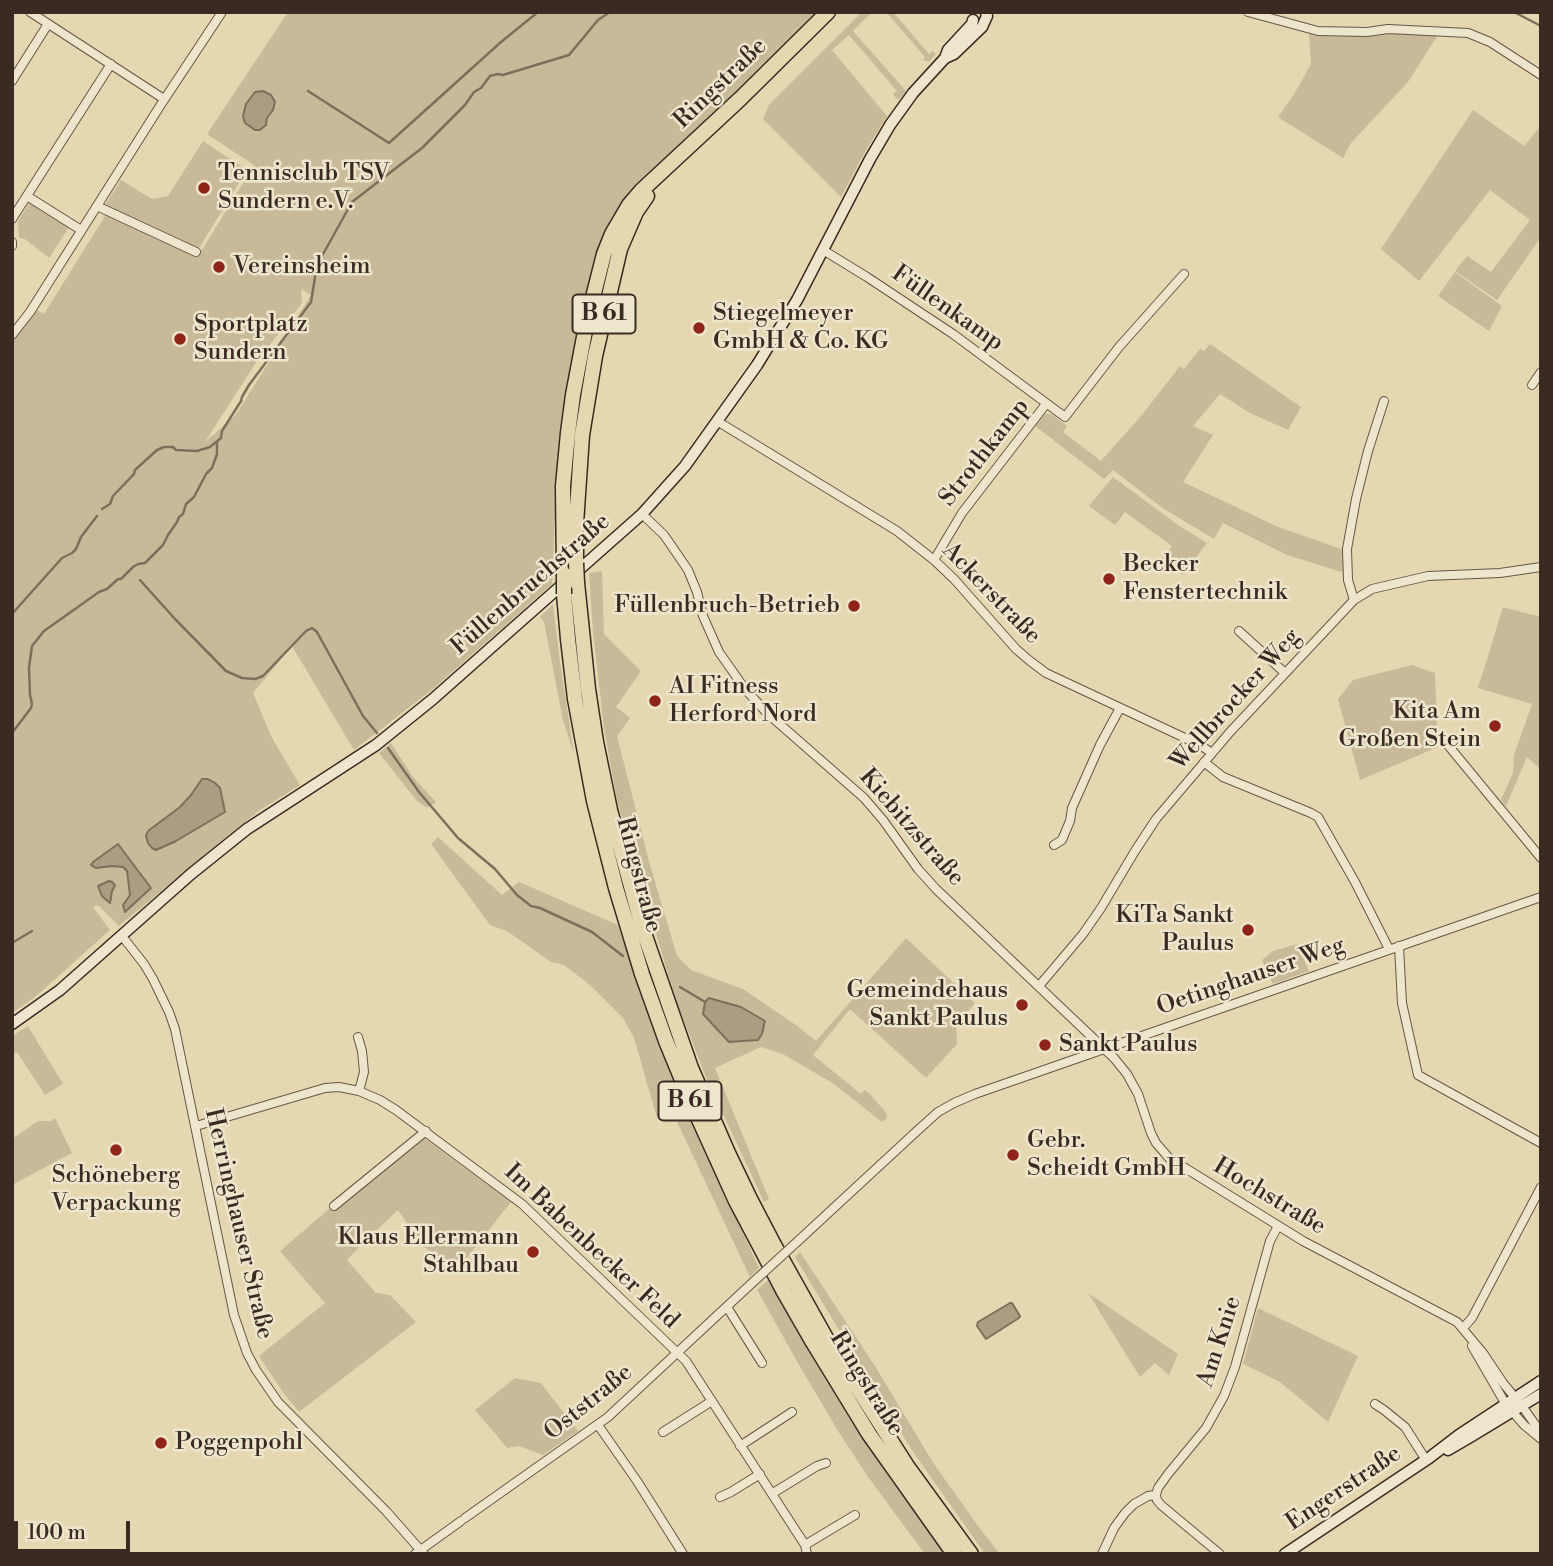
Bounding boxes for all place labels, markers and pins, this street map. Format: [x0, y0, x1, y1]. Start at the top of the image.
place label: Tennisclub TSV Sundern e.V. [218, 160, 390, 216]
marker: Tennisclub TSV Sundern e.V. [196, 180, 212, 196]
place label: Vereinsheim [233, 253, 371, 281]
marker: Vereinsheim [211, 259, 227, 275]
place label: Stiegelmeyer GmbH & Co. KG [713, 300, 889, 356]
place label: Sportplatz Sundern [194, 311, 308, 367]
marker: Stiegelmeyer GmbH & Co. KG [691, 320, 707, 336]
marker: Sportplatz Sundern [172, 331, 188, 347]
place label: Becker Fenstertechnik [1123, 551, 1287, 607]
marker: Becker Fenstertechnik [1101, 571, 1117, 587]
place label: Füllenbruch-Betrieb [614, 592, 840, 620]
marker: Füllenbruch-Betrieb [846, 598, 862, 614]
place label: AI Fitness Herford Nord [669, 673, 817, 729]
marker: AI Fitness Herford Nord [647, 693, 663, 709]
place label: Kita Am Großen Stein [1338, 698, 1481, 754]
marker: Kita Am Großen Stein [1487, 718, 1503, 734]
place label: KiTa Sankt Paulus [1115, 902, 1234, 958]
marker: KiTa Sankt Paulus [1240, 922, 1256, 938]
place label: Gemeindehaus Sankt Paulus [846, 977, 1008, 1033]
marker: Gemeindehaus Sankt Paulus [1014, 997, 1030, 1013]
place label: Sankt Paulus [1059, 1031, 1197, 1059]
marker: Sankt Paulus [1037, 1037, 1053, 1053]
place label: Gebr. Scheidt GmbH [1027, 1127, 1186, 1183]
marker: Schöneberg Verpackung [108, 1142, 124, 1158]
marker: Gebr. Scheidt GmbH [1005, 1147, 1021, 1163]
place label: Schöneberg Verpackung [51, 1162, 181, 1218]
place label: Klaus Ellermann Stahlbau [338, 1224, 519, 1280]
marker: Klaus Ellermann Stahlbau [525, 1244, 541, 1260]
place label: Poggenpohl [175, 1429, 303, 1457]
marker: Poggenpohl [153, 1435, 169, 1451]

